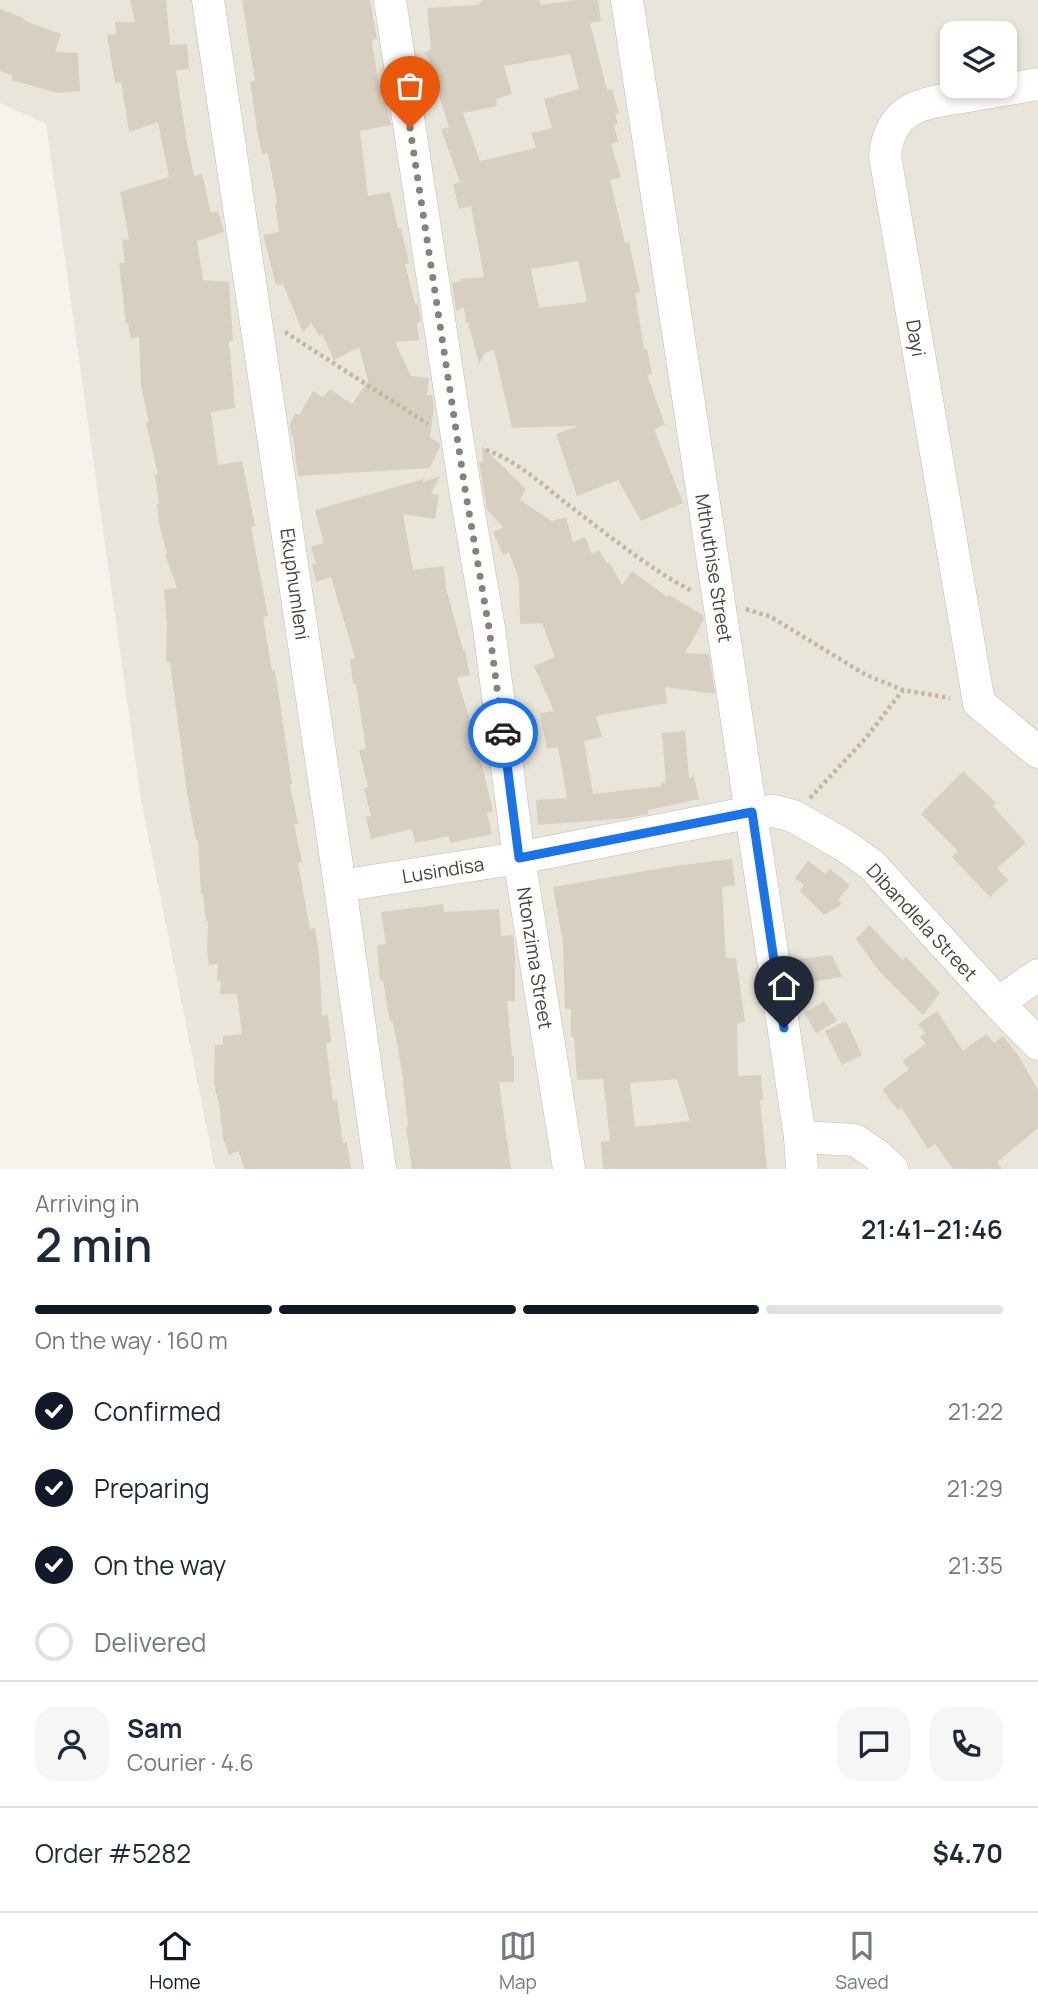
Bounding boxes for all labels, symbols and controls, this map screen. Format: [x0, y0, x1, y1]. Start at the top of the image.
map controls [940, 21, 1017, 98]
button: layers [940, 21, 1017, 98]
pin [380, 56, 440, 128]
icon: bag [391, 67, 429, 105]
street label: Dayi [900, 317, 932, 359]
street label: Mthuthise Street [689, 492, 739, 644]
street label: Ekuphumleni [274, 527, 316, 641]
courier [468, 698, 538, 768]
icon: car [484, 714, 522, 752]
street label: Lusindisa [400, 851, 486, 889]
street label: Dibandlela Street [861, 858, 983, 986]
street label: Ntonzima Street [511, 885, 559, 1031]
pin [754, 956, 814, 1028]
icon: home [765, 967, 803, 1005]
text: Arriving in [35, 1187, 140, 1219]
text: 21:41–21:46 [861, 1211, 1003, 1247]
text: 2 min [35, 1213, 152, 1276]
text: On the way · 160 m [35, 1324, 228, 1356]
icon: check [35, 1392, 73, 1430]
text: Confirmed [94, 1393, 221, 1429]
text: 21:22 [948, 1395, 1003, 1427]
icon: check [35, 1469, 73, 1507]
text: Preparing [94, 1470, 210, 1506]
text: 21:29 [947, 1472, 1003, 1504]
icon: check [35, 1546, 73, 1584]
text: On the way [94, 1547, 226, 1583]
text: 21:35 [948, 1549, 1003, 1581]
text: Delivered [94, 1624, 206, 1660]
button: person [35, 1707, 109, 1781]
button: chat [837, 1707, 911, 1781]
button: phone [929, 1707, 1003, 1781]
text: Sam [127, 1710, 182, 1746]
text: Courier · 4.6 [127, 1746, 254, 1778]
text: Order #5282 [35, 1835, 191, 1871]
text: $4.70 [933, 1835, 1003, 1871]
tab: Home [149, 1927, 201, 1995]
tab: Map [499, 1927, 537, 1995]
tab: Saved [835, 1927, 889, 1995]

